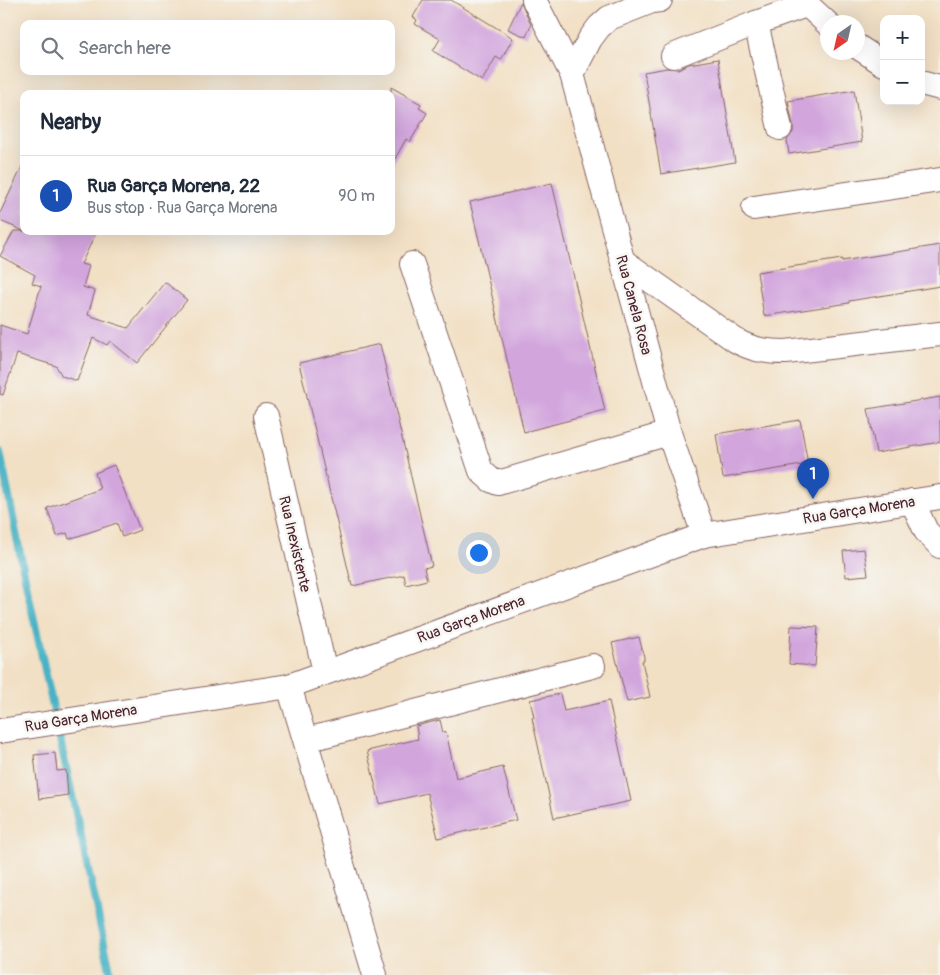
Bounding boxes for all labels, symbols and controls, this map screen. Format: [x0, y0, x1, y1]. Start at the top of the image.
north arrow [820, 15, 865, 60]
map controls [880, 15, 925, 105]
button: + [880, 15, 925, 60]
search box [20, 20, 395, 75]
icon: search [38, 34, 66, 62]
text: Search here [78, 36, 171, 60]
button: − [880, 60, 925, 105]
text: Nearby [40, 109, 101, 136]
text: Rua Garça Morena, 22 [87, 174, 260, 198]
text: 1 [53, 186, 59, 206]
text: 90 m [338, 186, 375, 206]
text: Bus stop · Rua Garça Morena [87, 198, 278, 218]
street label: Rua Canela Rosa [611, 253, 656, 357]
pin: 1 [797, 458, 829, 499]
street label: Rua Garça Morena [802, 492, 916, 529]
street label: Rua Inexistente [274, 494, 315, 595]
your location [466, 540, 492, 566]
street label: Rua Garça Morena [415, 591, 528, 648]
street label: Rua Garça Morena [24, 700, 138, 737]

